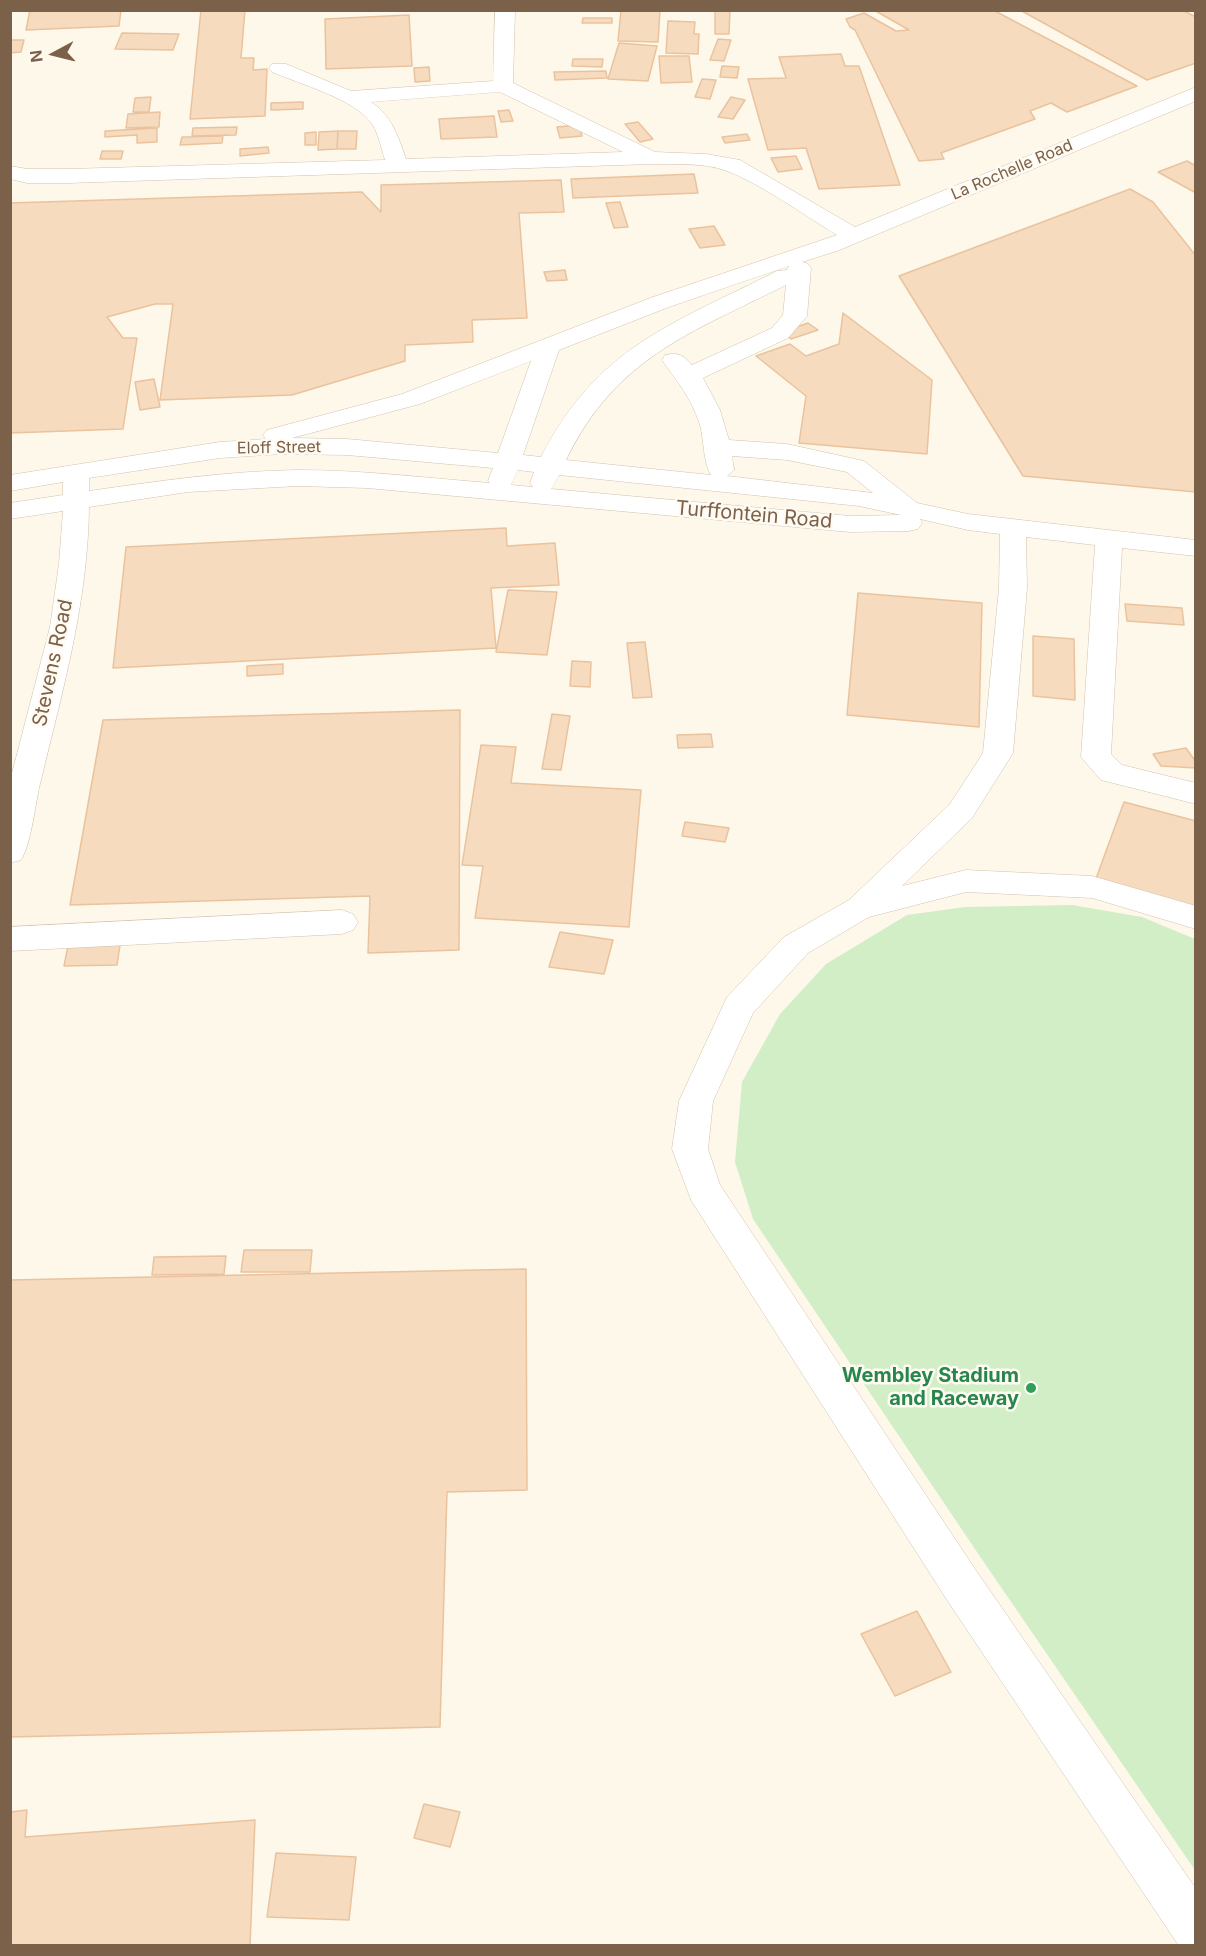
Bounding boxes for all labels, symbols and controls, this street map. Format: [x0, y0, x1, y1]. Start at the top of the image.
north arrow [24, 24, 84, 84]
text: N [25, 49, 47, 63]
street label: La Rochelle Road [948, 136, 1076, 204]
street label: Eloff Street [237, 438, 321, 458]
street label: Turffontein Road [675, 496, 833, 534]
street label: Stevens Road [28, 597, 78, 729]
place label: Wembley Stadium and Raceway [842, 1364, 1019, 1411]
marker: Wembley Stadium and Raceway [1024, 1381, 1038, 1395]

